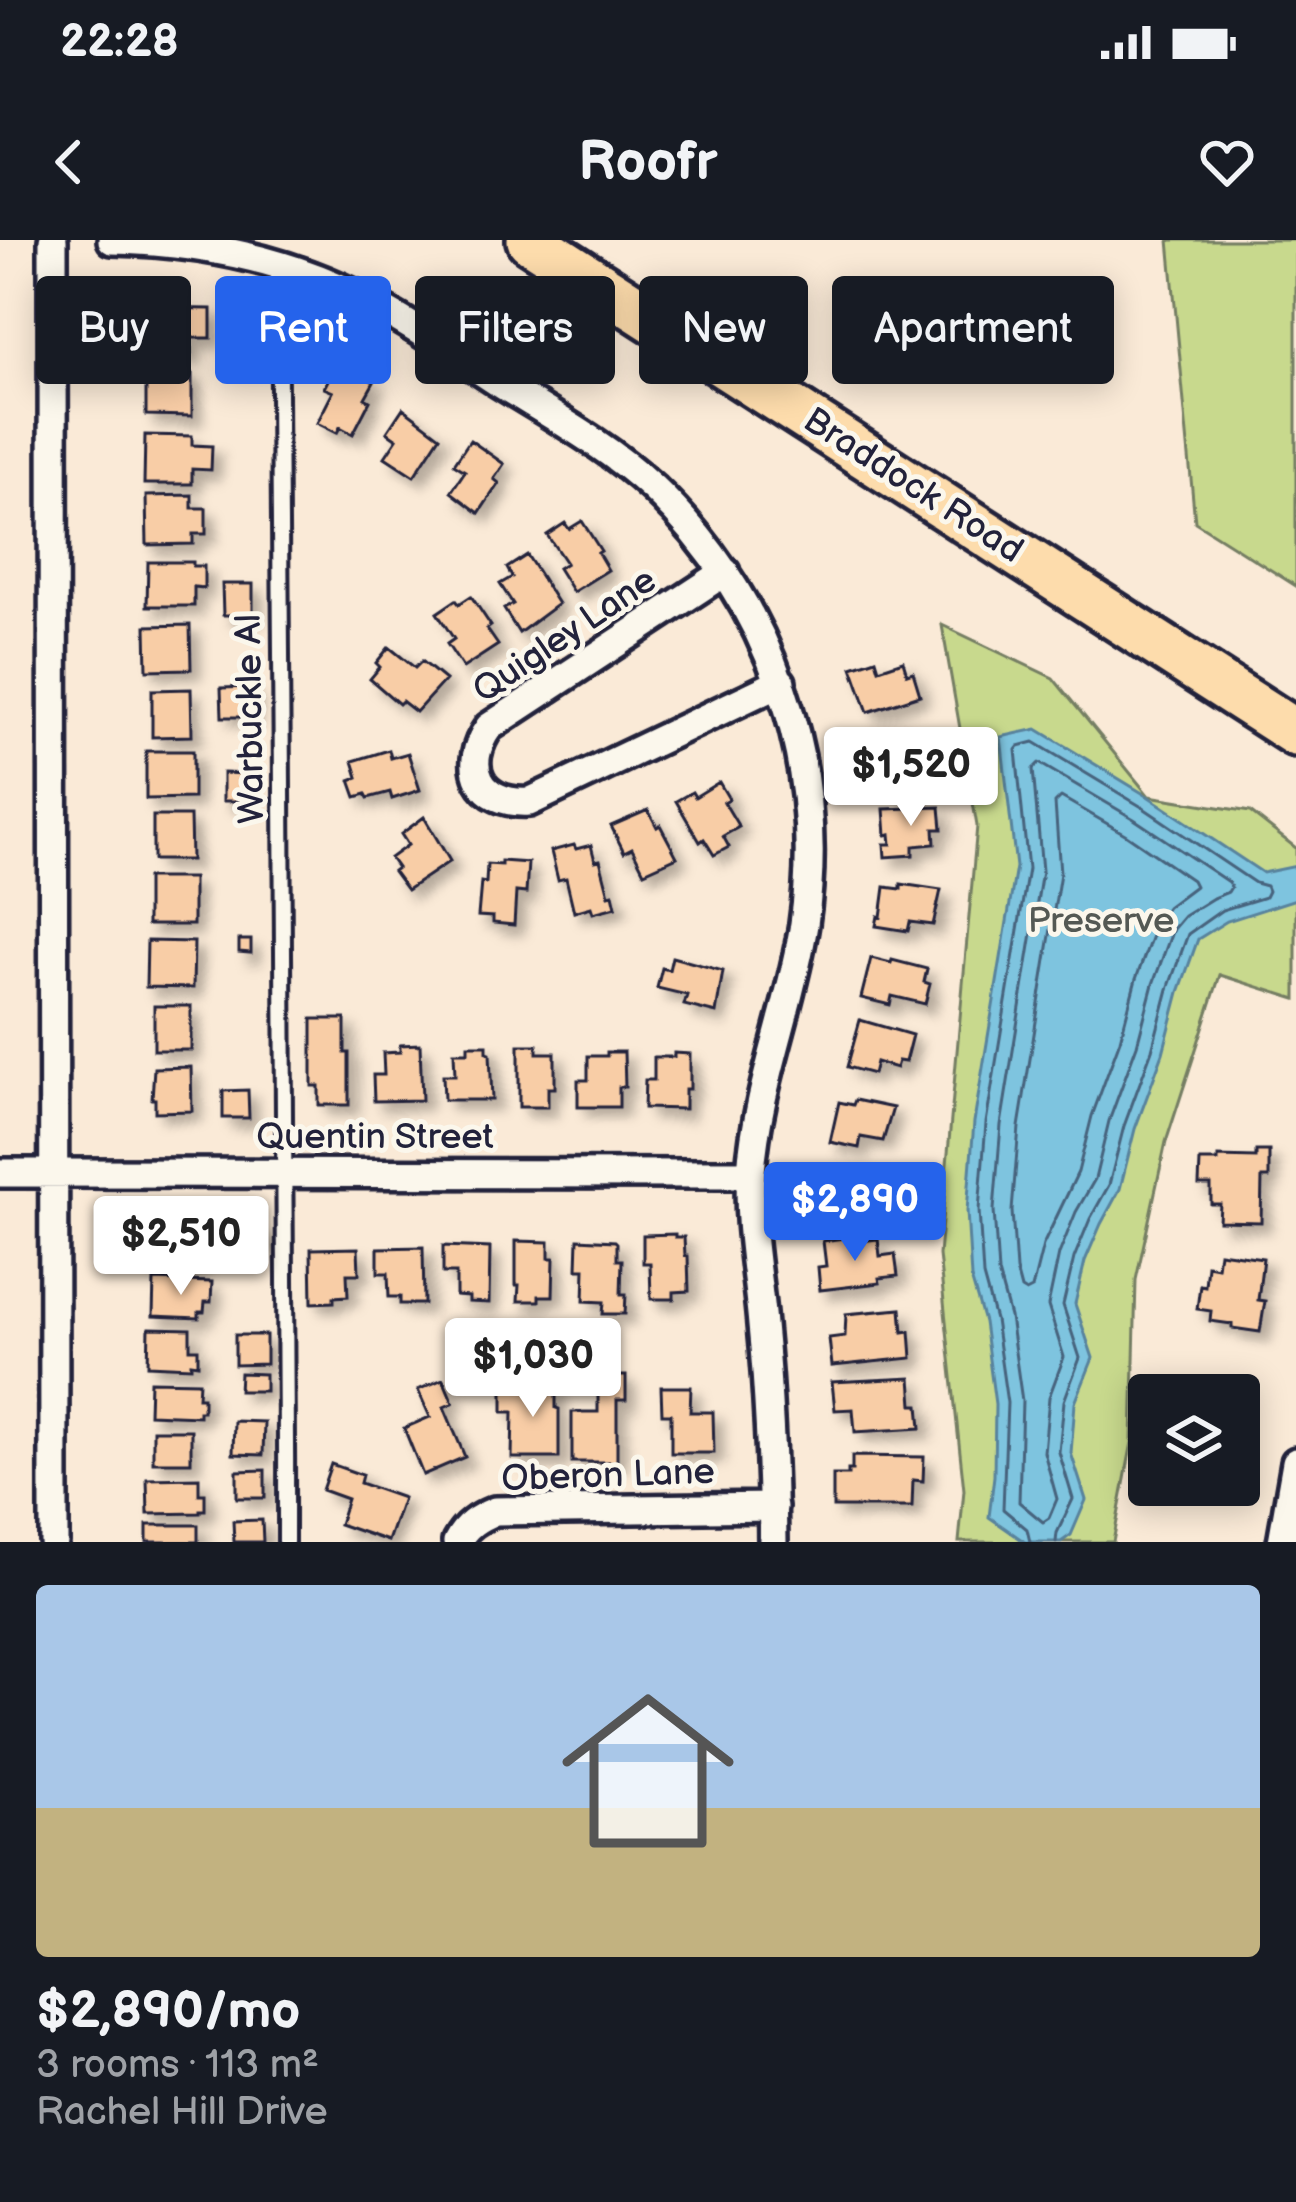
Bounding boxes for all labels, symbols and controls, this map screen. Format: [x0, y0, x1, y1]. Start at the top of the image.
text: 22:28 [60, 15, 179, 70]
icon: back [36, 129, 102, 195]
icon: heart [1194, 129, 1260, 195]
text: Roofr [578, 130, 718, 195]
chip: Buy [36, 276, 191, 384]
chip: Rent [215, 276, 391, 384]
chip: Filters [415, 276, 615, 384]
chip: New [639, 276, 808, 384]
chip: Apartment [832, 276, 1114, 384]
street label: Braddock Road [795, 399, 1031, 573]
street label: Quigley Lane [465, 559, 665, 713]
street label: Warbuckle Al [228, 614, 274, 824]
pin: $1,520 [813, 727, 1009, 829]
text: $1,520 [851, 742, 971, 789]
park label: Preserve [1028, 900, 1174, 943]
street label: Quentin Street [256, 1116, 494, 1159]
pin: $2,890 [757, 1162, 953, 1264]
text: $2,890 [791, 1177, 919, 1224]
pin: $2,510 [83, 1196, 279, 1298]
text: $2,510 [121, 1211, 241, 1258]
pin: $1,030 [435, 1318, 631, 1420]
text: $1,030 [472, 1333, 594, 1380]
map controls [1128, 1374, 1260, 1506]
button: layers [1128, 1374, 1260, 1506]
street label: Oberon Lane [501, 1451, 715, 1501]
icon: home [540, 1663, 756, 1879]
text: $2,890/mo [36, 1981, 300, 2042]
text: 3 rooms · 113 m² [36, 2042, 319, 2089]
text: Rachel Hill Drive [36, 2089, 328, 2136]

